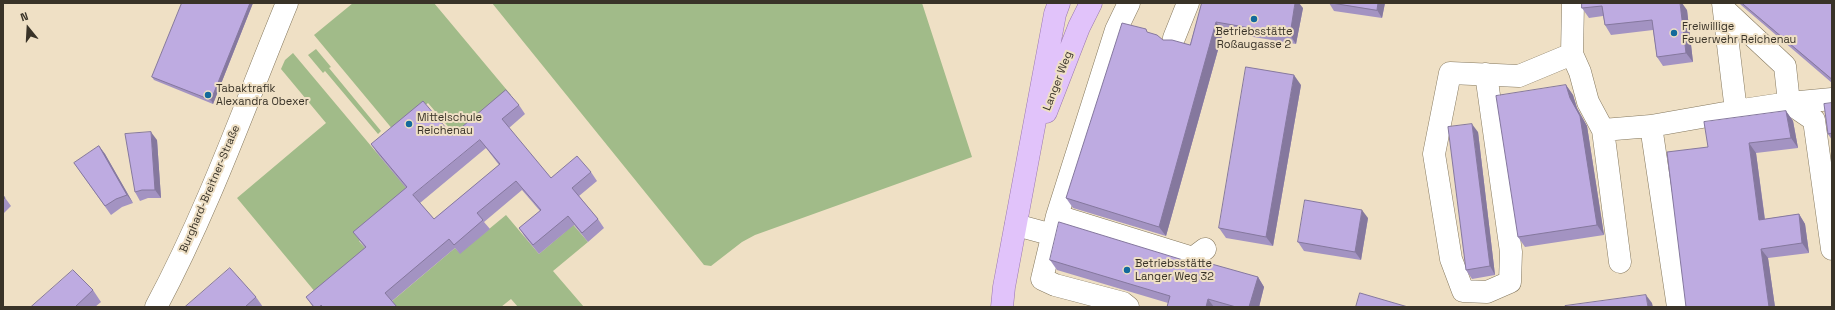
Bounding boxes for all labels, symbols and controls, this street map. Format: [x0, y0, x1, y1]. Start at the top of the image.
north arrow [8, 8, 48, 48]
text: N [19, 9, 30, 24]
marker: Betriebsstätte Roßaugasse 2 [1249, 14, 1259, 24]
place label: Freiwillige Feuerwehr Reichenau [1682, 20, 1796, 46]
place label: Betriebsstätte Roßaugasse 2 [1215, 25, 1293, 51]
marker: Freiwillige Feuerwehr Reichenau [1669, 28, 1679, 38]
street label: Langer Weg [1041, 49, 1075, 113]
place label: Tabaktrafik Alexandra Obexer [216, 82, 309, 108]
marker: Tabaktrafik Alexandra Obexer [203, 90, 213, 100]
place label: Mittelschule Reichenau [417, 111, 482, 137]
marker: Mittelschule Reichenau [404, 119, 414, 129]
street label: Burghard-Breitner-Straße [177, 123, 243, 255]
place label: Betriebsstätte Langer Weg 32 [1135, 257, 1214, 283]
marker: Betriebsstätte Langer Weg 32 [1122, 265, 1132, 275]

